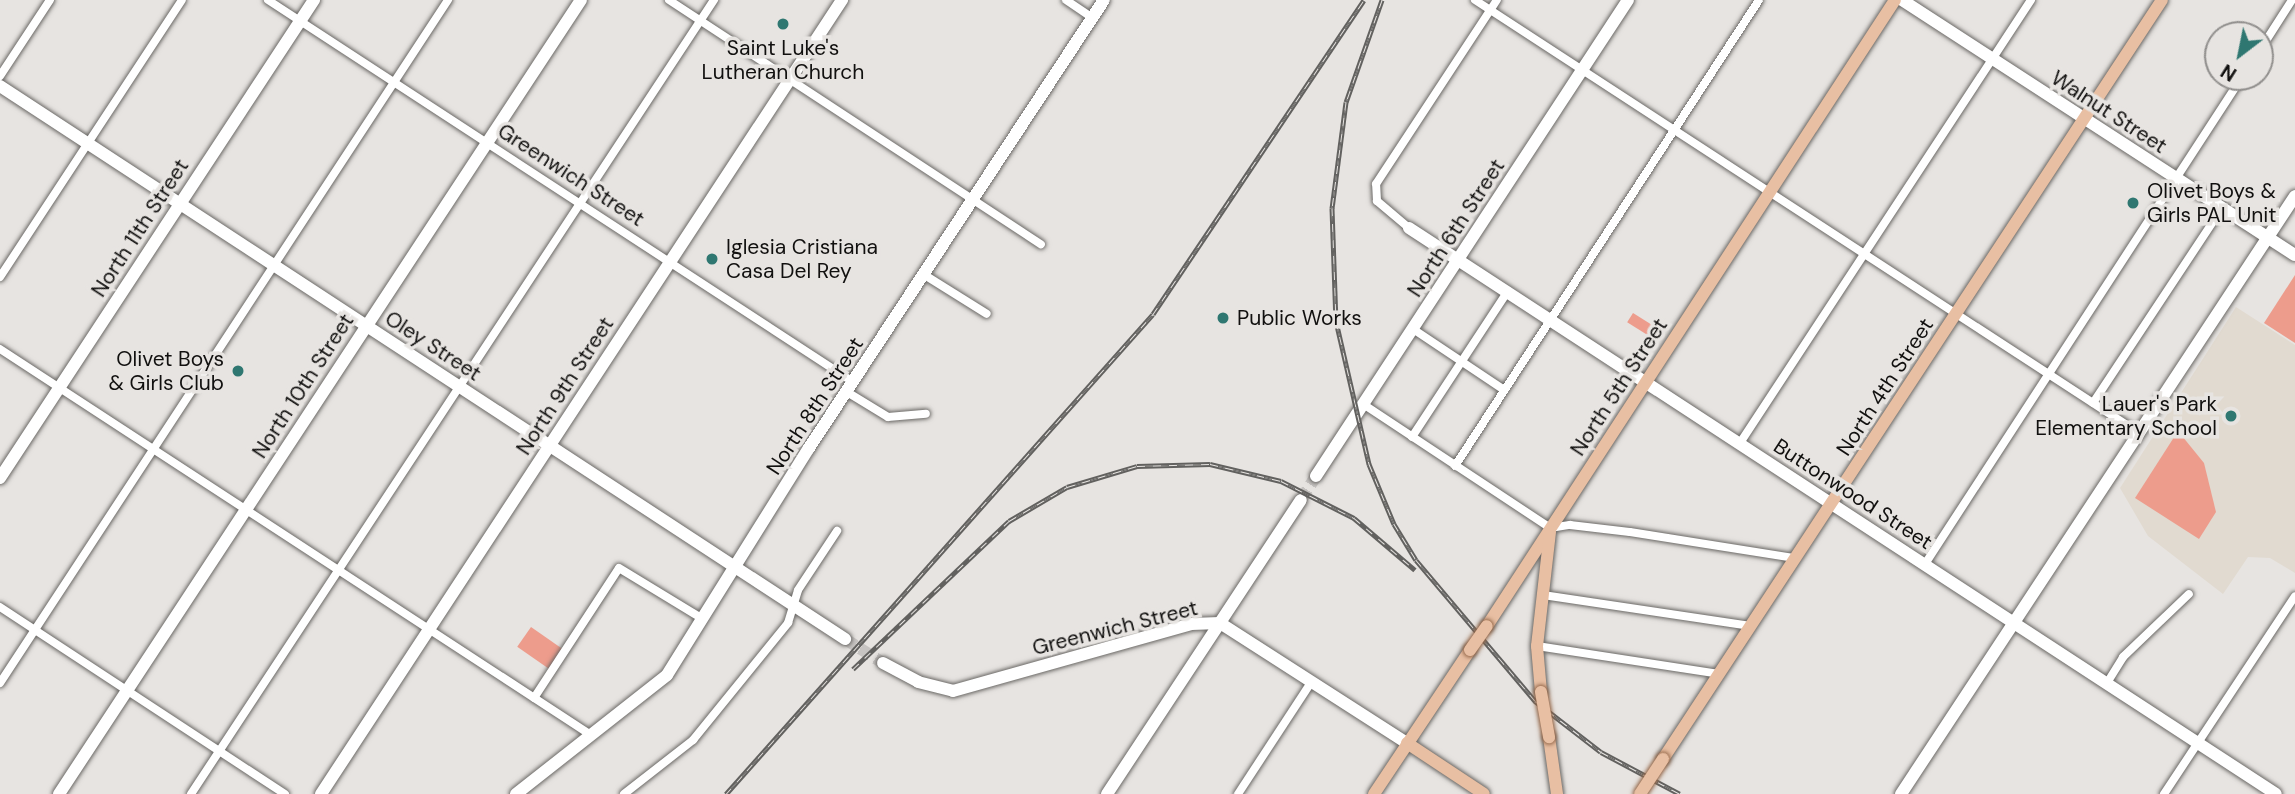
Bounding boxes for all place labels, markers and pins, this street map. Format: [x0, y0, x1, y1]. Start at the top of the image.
marker: Saint Luke's Lutheran Church [775, 16, 791, 32]
place label: Saint Luke's Lutheran Church [702, 35, 864, 85]
place label: Olivet Boys & Girls PAL Unit [2147, 178, 2277, 228]
marker: Olivet Boys & Girls PAL Unit [2125, 195, 2141, 211]
place label: Iglesia Cristiana Casa Del Rey [726, 234, 878, 284]
marker: Iglesia Cristiana Casa Del Rey [704, 251, 720, 267]
place label: Public Works [1237, 305, 1362, 331]
marker: Public Works [1215, 310, 1231, 326]
place label: Olivet Boys & Girls Club [109, 346, 224, 396]
marker: Olivet Boys & Girls Club [230, 363, 246, 379]
place label: Lauer's Park Elementary School [2035, 391, 2217, 441]
marker: Lauer's Park Elementary School [2223, 408, 2239, 424]

